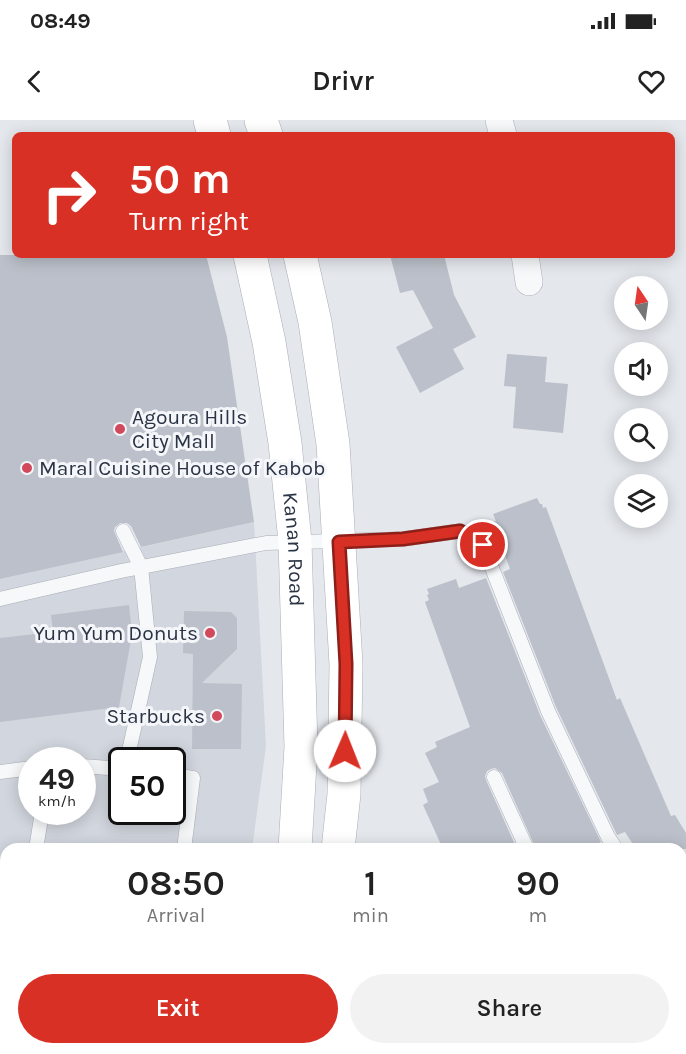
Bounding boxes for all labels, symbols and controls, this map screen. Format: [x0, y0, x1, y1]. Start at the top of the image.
text: 08:49 [30, 8, 91, 34]
icon: back [18, 65, 51, 98]
text: Drivr [312, 65, 374, 97]
icon: heart [635, 65, 668, 98]
text: 50 m [129, 154, 231, 204]
icon: right [30, 156, 108, 234]
text: Turn right [129, 205, 249, 237]
north arrow [614, 276, 668, 330]
map controls [614, 276, 668, 528]
button: sound [614, 342, 668, 396]
place label: Agoura Hills City Mall [132, 405, 247, 453]
button: search [614, 408, 668, 462]
marker: Agoura Hills City Mall [113, 422, 127, 436]
place label: Maral Cuisine House of Kabob [39, 456, 325, 480]
marker: Maral Cuisine House of Kabob [20, 461, 34, 475]
button: layers [614, 474, 668, 528]
street label: Kanan Road [278, 491, 309, 607]
pin [457, 519, 508, 570]
icon: arrive [466, 528, 499, 561]
place label: Yum Yum Donuts [33, 621, 198, 645]
marker: Yum Yum Donuts [203, 626, 217, 640]
place label: Starbucks [106, 704, 205, 728]
marker: Starbucks [210, 709, 224, 723]
position arrow [313, 719, 377, 783]
speed limit sign: 50 [108, 747, 186, 825]
text: 49 [39, 761, 75, 797]
text: km/h [38, 792, 76, 810]
text: 08:50 [127, 862, 225, 904]
text: 1 [364, 862, 377, 904]
text: 90 [516, 862, 560, 904]
text: Arrival [147, 904, 205, 927]
text: min [352, 904, 389, 927]
text: m [528, 904, 547, 927]
button: Exit [18, 974, 338, 1043]
button: Share [350, 974, 669, 1043]

